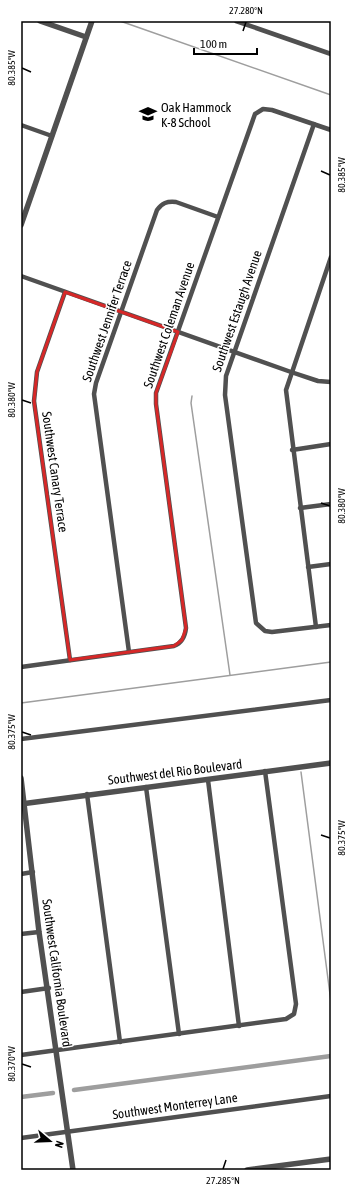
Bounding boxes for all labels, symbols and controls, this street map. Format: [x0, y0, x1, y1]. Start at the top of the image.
text: 27.280°N [229, 5, 263, 16]
scale bar [194, 30, 257, 56]
text: 100 m [200, 37, 227, 51]
text: 80.385°W [6, 50, 17, 86]
place label: Oak Hammock K-8 School [161, 100, 231, 130]
school or university icon: Oak Hammock K-8 School [138, 104, 158, 124]
text: 80.385°W [336, 157, 347, 193]
street label: Southwest Estaugh Avenue [209, 248, 265, 374]
street label: Southwest Jennifer Terrace [79, 258, 135, 384]
street label: Southwest Coleman Avenue [140, 260, 198, 390]
text: 80.380°W [6, 382, 17, 418]
street label: Southwest Canary Terrace [39, 411, 71, 533]
text: 80.380°W [336, 488, 347, 524]
text: 80.375°W [6, 714, 17, 750]
street label: Southwest del Rio Boulevard [107, 756, 243, 788]
text: 80.375°W [336, 820, 347, 856]
street label: Southwest California Boulevard [39, 898, 75, 1048]
text: 80.370°W [6, 1046, 17, 1082]
street label: Southwest Monterrey Lane [112, 1090, 239, 1122]
north arrow [30, 1121, 70, 1161]
text: N [53, 1139, 66, 1149]
text: 27.285°N [206, 1175, 240, 1186]

